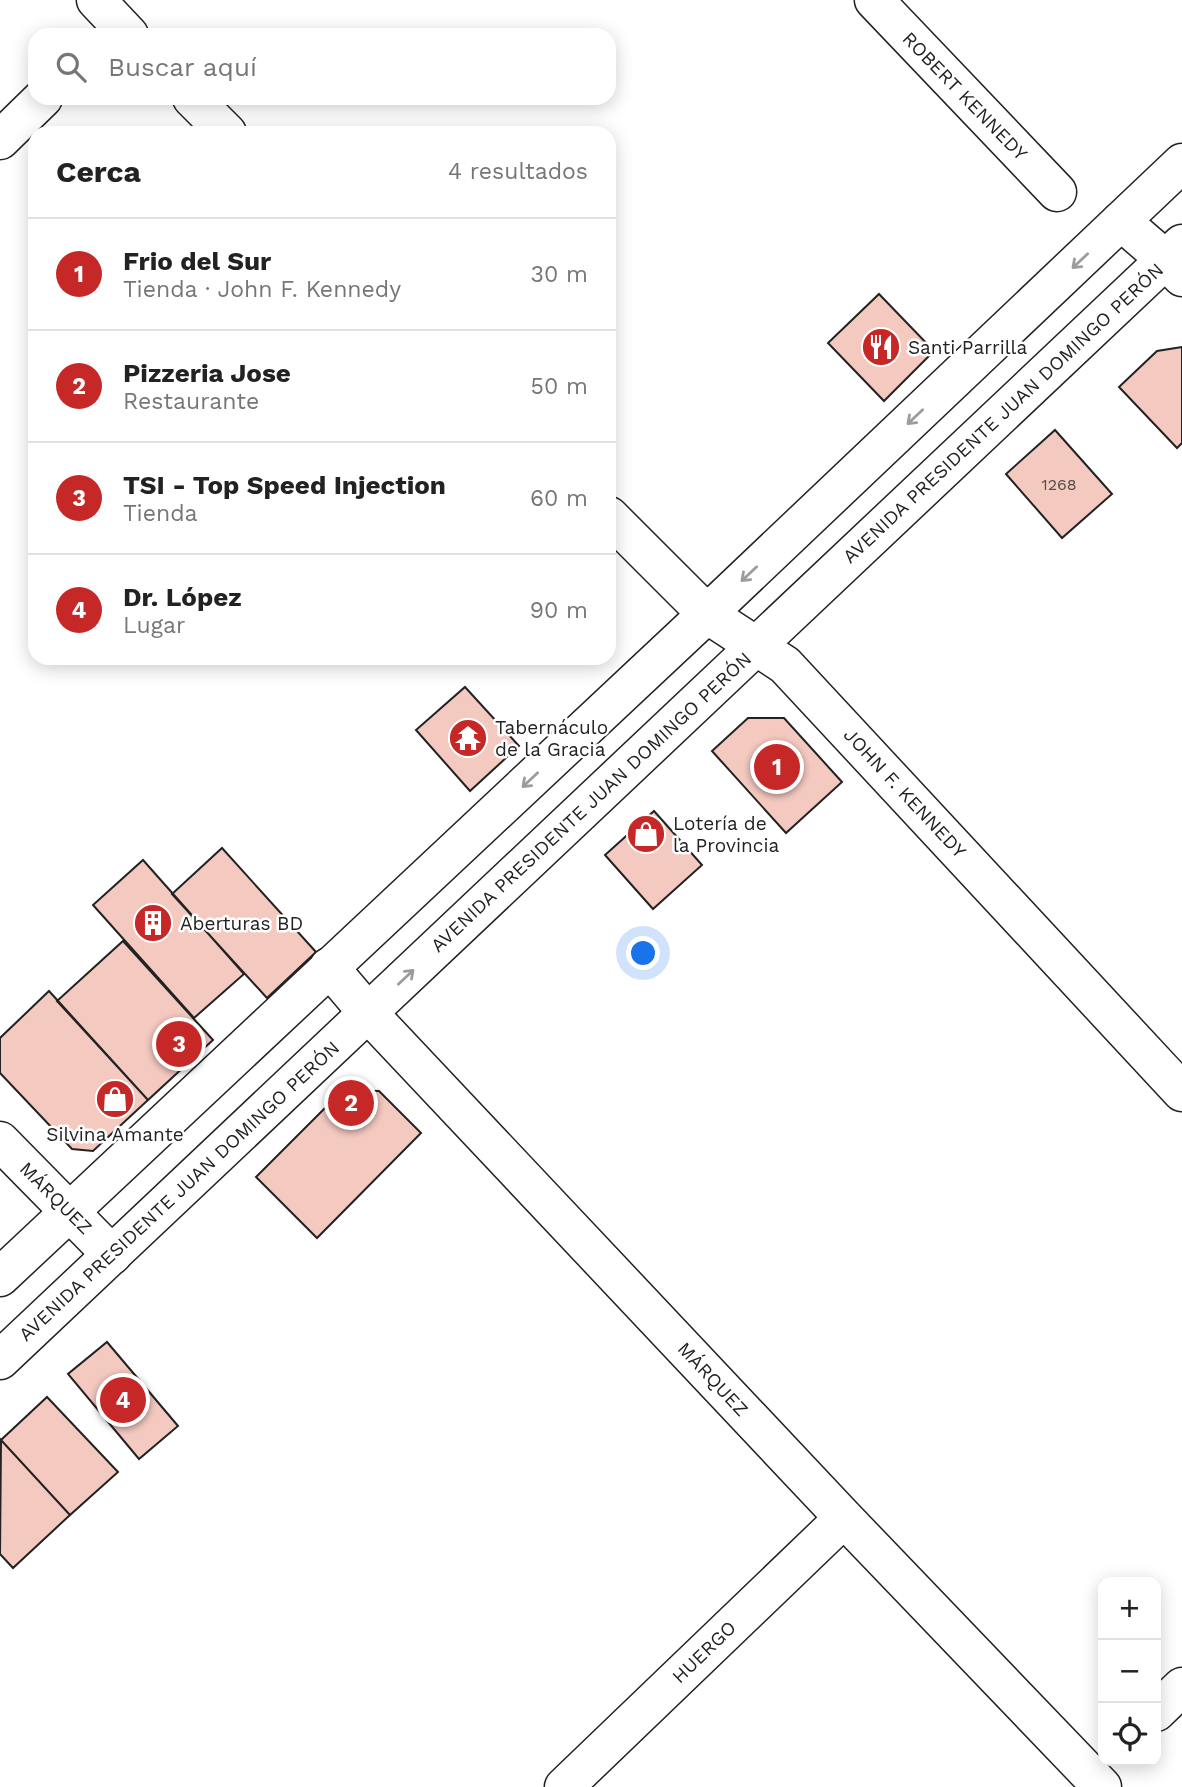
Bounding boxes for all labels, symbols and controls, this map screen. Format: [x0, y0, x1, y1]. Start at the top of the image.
street label: ROBERT KENNEDY [898, 27, 1032, 165]
search box [28, 28, 616, 105]
icon: search [52, 48, 90, 86]
text: Buscar aquí [108, 52, 257, 82]
text: Cerca [56, 154, 141, 189]
text: 4 resultados [448, 158, 588, 185]
text: Frio del Sur [123, 246, 271, 276]
one-way arrow [1071, 252, 1088, 269]
street label: AVENIDA PRESIDENTE JUAN DOMINGO PERÓN [838, 258, 1168, 568]
text: 1 [74, 261, 84, 288]
text: 30 m [531, 261, 588, 288]
text: Tienda · John F. Kennedy [123, 276, 401, 303]
restaurant icon: Santi Parrilla [860, 326, 902, 368]
place label: Santi Parrilla [908, 336, 1027, 359]
text: Pizzeria Jose [123, 358, 291, 388]
text: 2 [72, 373, 86, 400]
text: 50 m [531, 373, 588, 400]
text: Restaurante [123, 388, 259, 415]
one-way arrow [906, 409, 923, 426]
text: TSI - Top Speed Injection [123, 470, 446, 500]
house number: 1268 [1041, 475, 1077, 494]
text: 3 [72, 485, 86, 512]
text: 60 m [530, 485, 588, 512]
text: Tienda [123, 500, 198, 527]
one-way arrow [741, 565, 759, 582]
text: Dr. López [123, 582, 242, 612]
text: 4 [72, 597, 86, 624]
text: 90 m [530, 597, 588, 624]
text: Lugar [123, 612, 185, 639]
street label: AVENIDA PRESIDENTE JUAN DOMINGO PERÓN [426, 647, 756, 957]
place label: Tabernáculo de la Gracia [495, 716, 608, 761]
temple icon: Tabernáculo de la Gracia [447, 717, 489, 759]
street label: JOHN F. KENNEDY [839, 723, 971, 863]
pin: 1 [754, 741, 800, 793]
one-way arrow [522, 771, 539, 788]
place label: Lotería de la Provincia [673, 812, 779, 857]
shop icon: Lotería de la Provincia [625, 813, 667, 855]
building icon: Aberturas BD [132, 902, 174, 944]
place label: Aberturas BD [180, 912, 303, 935]
your location [626, 936, 660, 970]
one-way arrow [397, 968, 414, 985]
pin: 3 [156, 1018, 202, 1070]
street label: AVENIDA PRESIDENTE JUAN DOMINGO PERÓN [14, 1036, 344, 1346]
pin: 2 [328, 1077, 374, 1129]
shop icon: Silvina Amante [94, 1078, 136, 1120]
place label: Silvina Amante [46, 1123, 184, 1146]
street label: MÁRQUEZ [15, 1157, 97, 1239]
street label: MÁRQUEZ [673, 1337, 753, 1421]
pin: 4 [100, 1374, 146, 1426]
map controls [1098, 1577, 1161, 1766]
button: + [1098, 1577, 1161, 1640]
street label: HUERGO [667, 1616, 741, 1688]
button: − [1098, 1640, 1161, 1703]
button: locate [1098, 1703, 1161, 1766]

